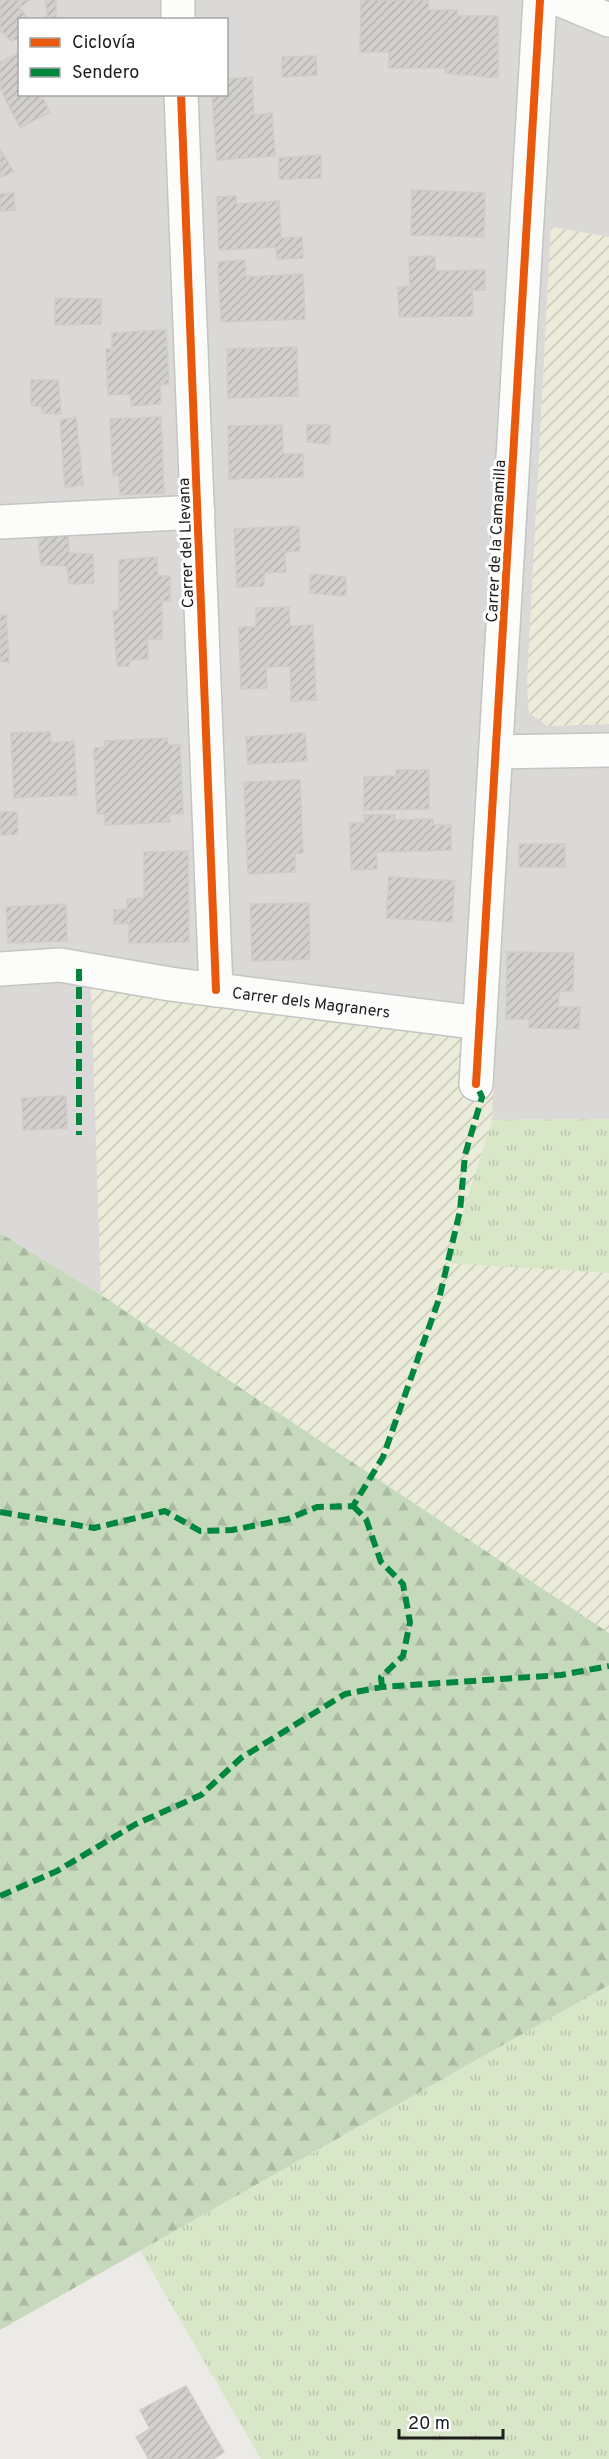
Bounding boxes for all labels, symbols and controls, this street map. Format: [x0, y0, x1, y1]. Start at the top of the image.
legend [18, 18, 228, 96]
text: Ciclovía [72, 32, 135, 55]
text: Sendero [72, 62, 139, 85]
street label: Carrer de la Camamilla [483, 459, 511, 623]
street label: Carrer del Llevana [175, 477, 199, 609]
street label: Carrer dels Magraners [231, 984, 391, 1024]
scale bar [399, 2402, 502, 2440]
text: 20 m [408, 2413, 450, 2436]

